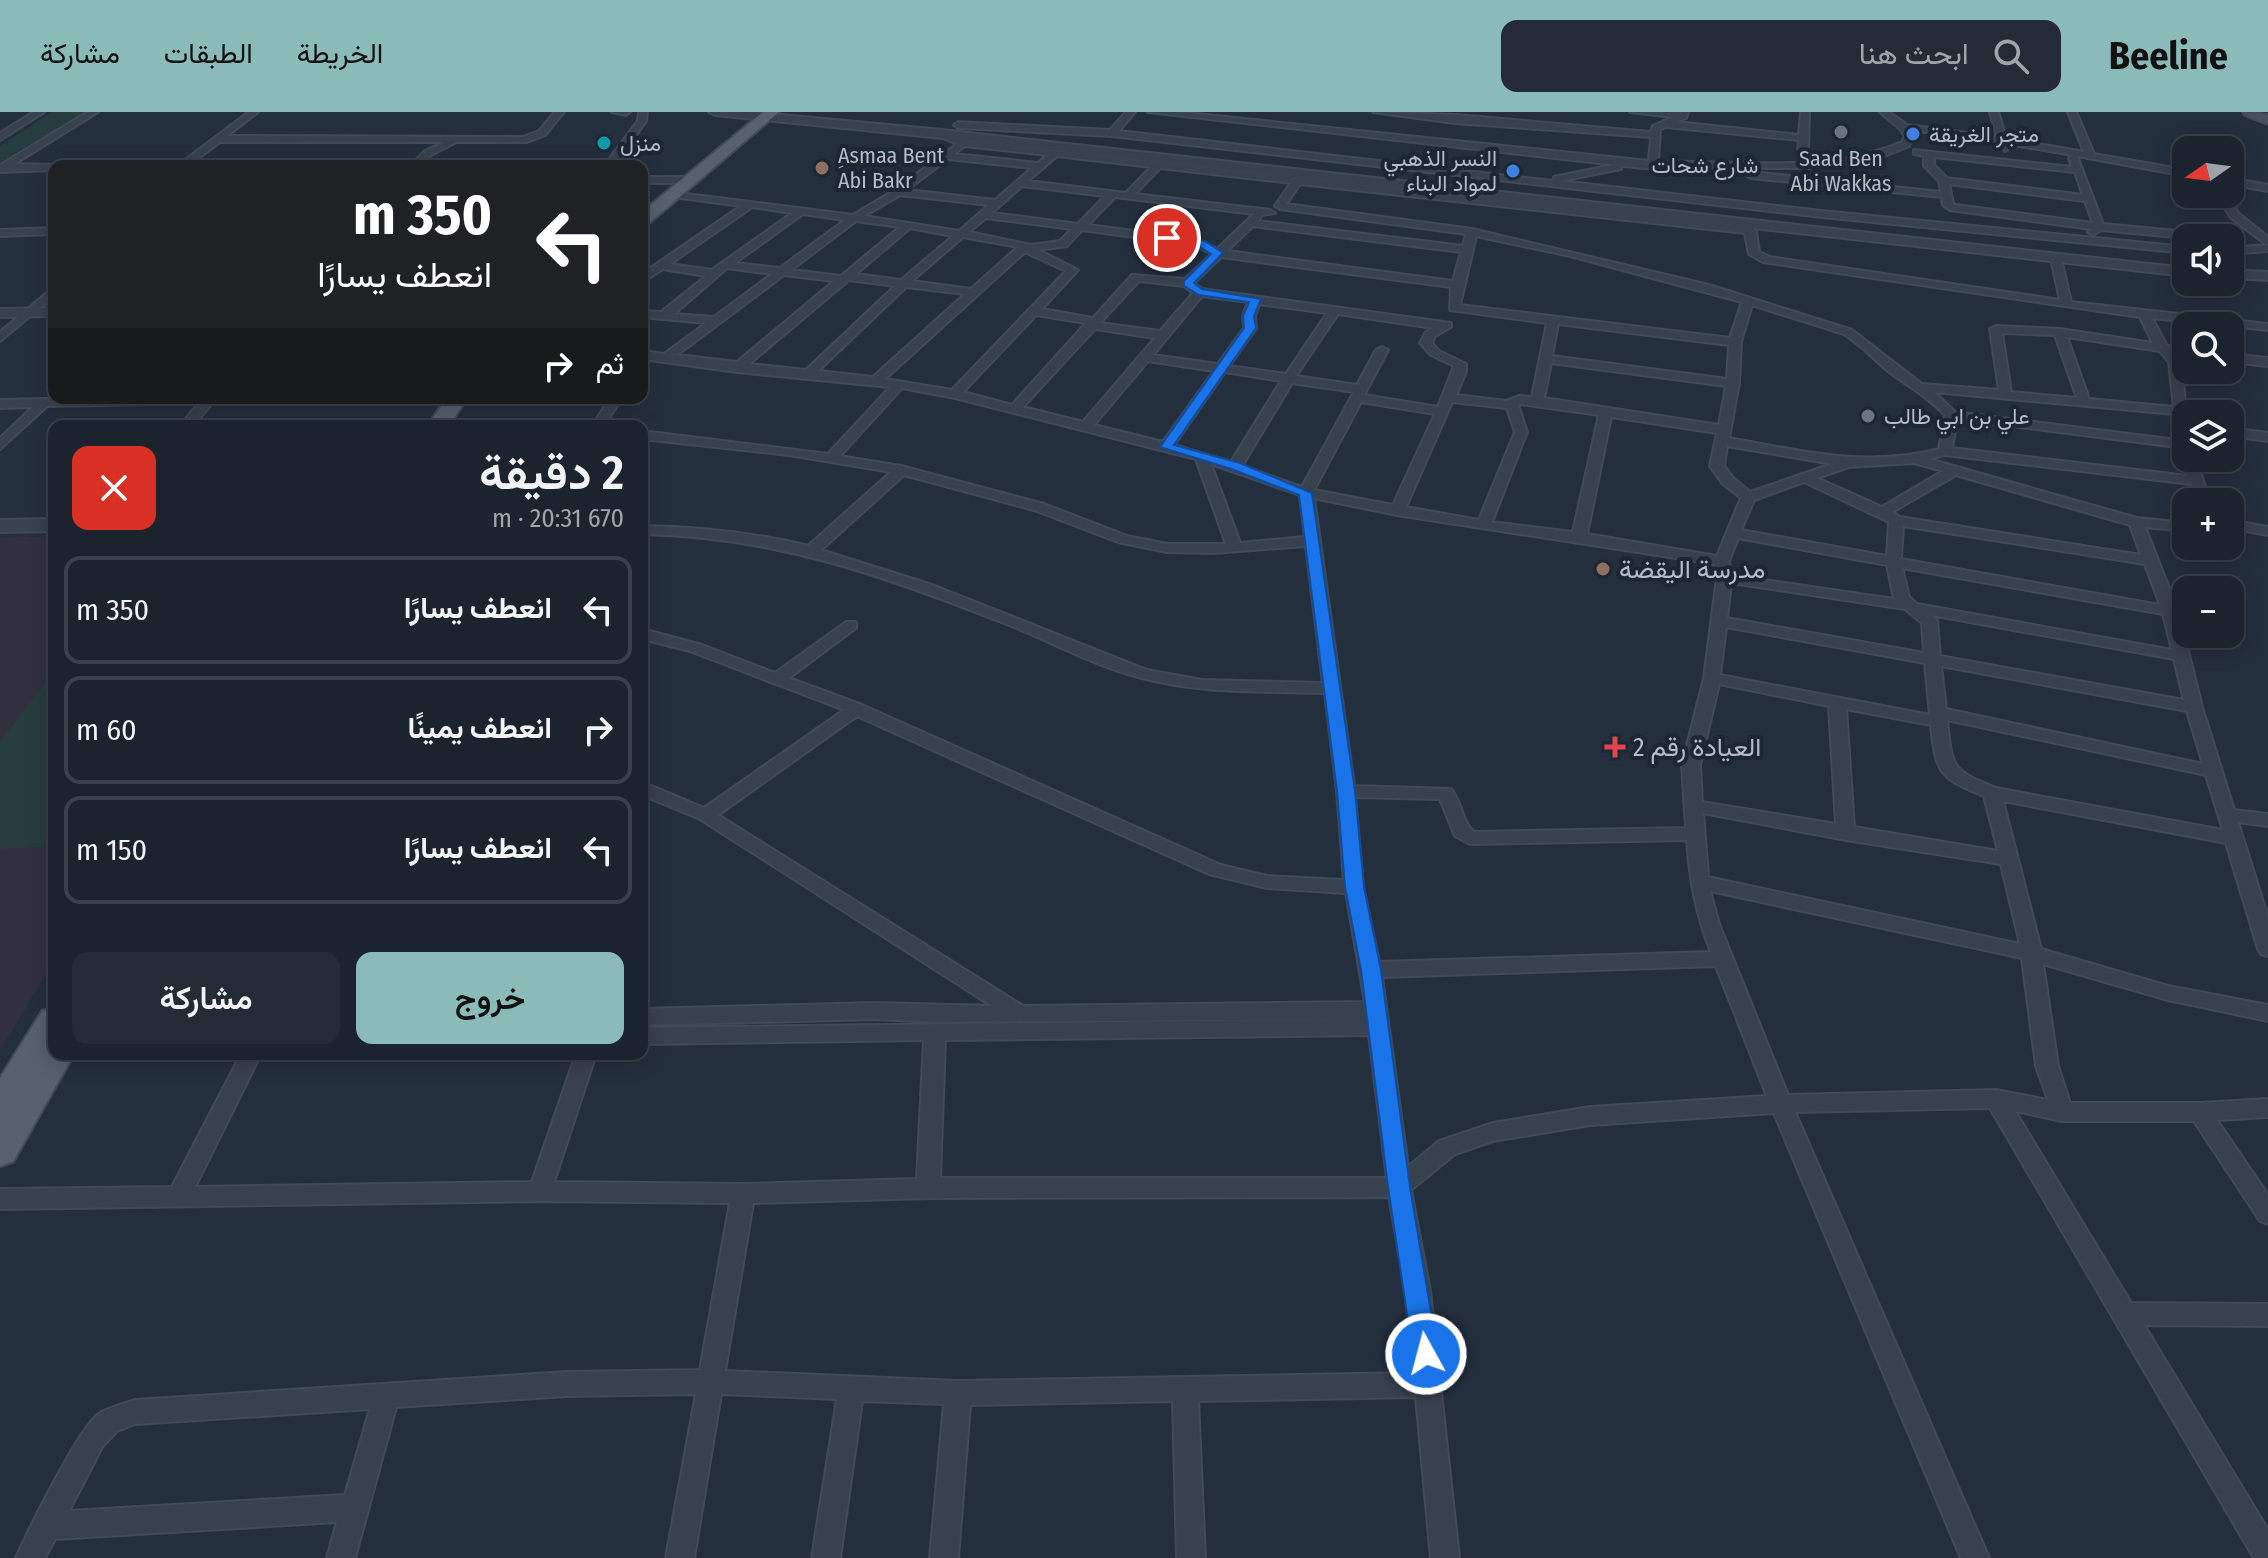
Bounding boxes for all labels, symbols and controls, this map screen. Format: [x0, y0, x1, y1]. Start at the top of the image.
search box [1501, 20, 2061, 92]
text: Beeline [2109, 33, 2228, 79]
icon: search [1989, 34, 2033, 78]
text: ابحث هنا [1859, 36, 1969, 72]
text: مشاركة [40, 37, 120, 70]
text: الطبقات [164, 37, 253, 70]
text: الخريطة [297, 37, 383, 70]
place label: متجر الغريقة [1929, 121, 2039, 148]
marker: Saad Ben Abi Wakkas [1832, 123, 1850, 141]
marker: متجر الغريقة [1904, 125, 1922, 143]
place label: منزل [620, 130, 661, 157]
marker: منزل [595, 134, 613, 152]
north arrow [2172, 136, 2244, 208]
map controls [2172, 136, 2244, 648]
place label: ِAsmaa Bent Abi Bakr [838, 142, 945, 194]
place label: النسر الذهبي لمواد البناء [1384, 145, 1497, 197]
place label: Saad Ben Abi Wakkas [1791, 145, 1891, 197]
street label: شارع شحات [1652, 152, 1758, 180]
marker: ِAsmaa Bent Abi Bakr [813, 159, 831, 177]
marker: النسر الذهبي لمواد البناء [1504, 162, 1522, 180]
text: 350 m [353, 182, 492, 249]
icon: left [520, 192, 624, 296]
pin [1133, 204, 1201, 272]
icon: arrive [1145, 216, 1189, 260]
button: sound [2172, 224, 2244, 296]
text: انعطف يسارًا [317, 253, 492, 297]
button: search [2172, 312, 2244, 384]
icon: right [536, 344, 580, 388]
text: ثم [596, 346, 624, 382]
button: layers [2172, 400, 2244, 472]
place label: علي بن ابي طالب [1884, 403, 2029, 435]
marker: علي بن ابي طالب [1859, 407, 1877, 425]
text: 2 دقيقة [479, 444, 624, 502]
button: close [72, 446, 156, 530]
button: + [2172, 488, 2244, 560]
text: 670 m · 20:31 [492, 503, 624, 534]
place label: مدرسة اليقضة [1619, 554, 1765, 585]
marker: مدرسة اليقضة [1594, 560, 1612, 578]
button: − [2172, 576, 2244, 648]
icon: left [576, 588, 620, 632]
text: انعطف يسارًا [404, 590, 552, 626]
text: 350 m [76, 592, 149, 628]
icon: right [576, 708, 620, 752]
text: انعطف يمينًا [407, 710, 552, 746]
text: 60 m [76, 712, 137, 748]
place label: العيادة رقم 2 [1633, 732, 1761, 764]
marker: العيادة رقم 2 [1604, 736, 1626, 758]
icon: left [576, 828, 620, 872]
text: انعطف يسارًا [404, 830, 552, 866]
text: 150 m [76, 832, 147, 868]
button: مشاركة [72, 952, 340, 1044]
button: خروج [356, 952, 624, 1044]
position arrow [1384, 1312, 1468, 1396]

